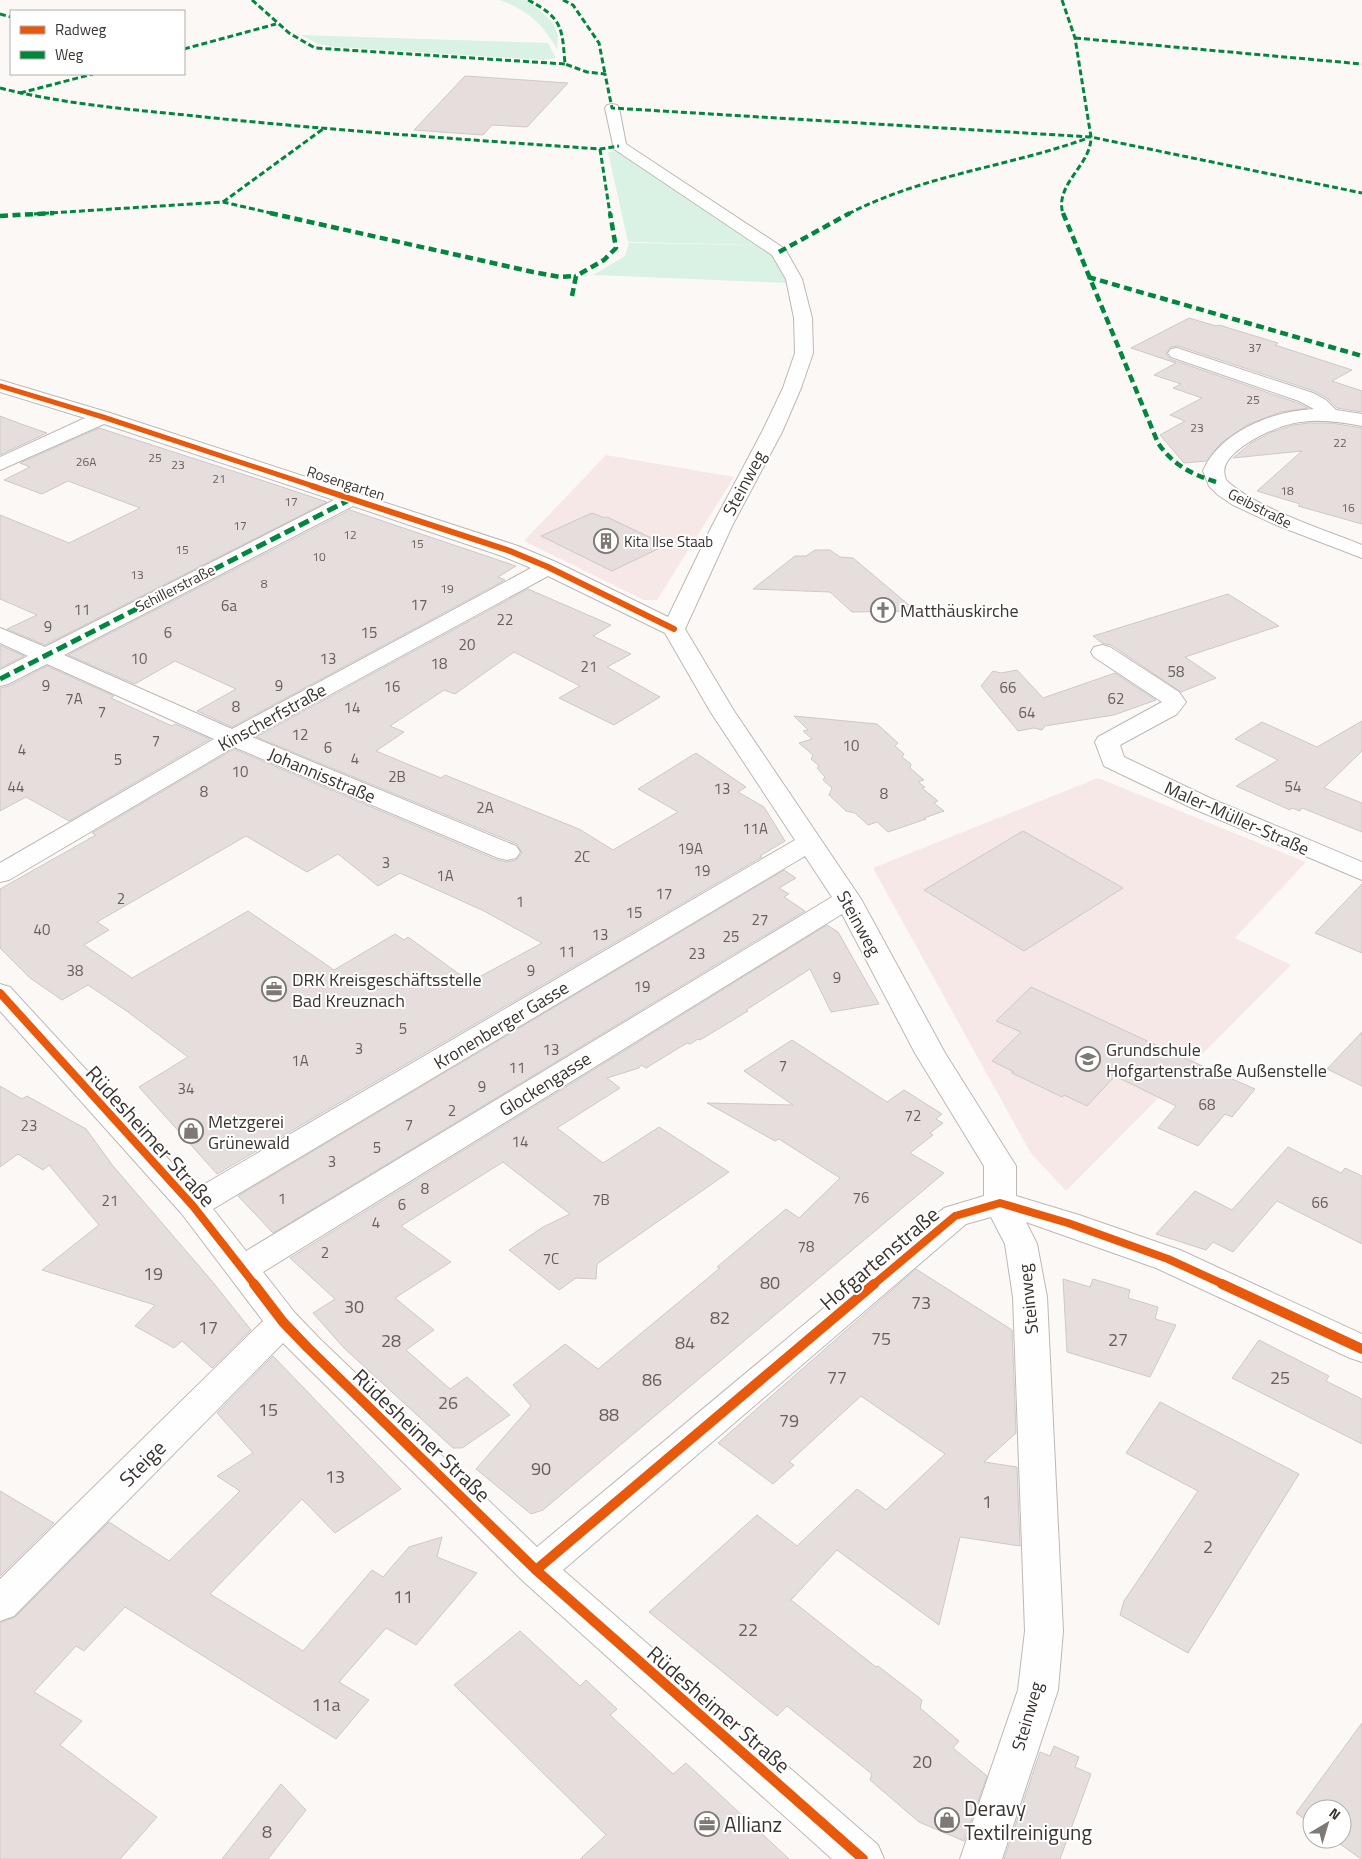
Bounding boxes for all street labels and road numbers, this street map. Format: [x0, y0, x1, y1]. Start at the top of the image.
street label: Steinweg [716, 446, 772, 520]
street label: Rosengarten [304, 460, 388, 506]
street label: Geibstraße [1224, 482, 1296, 534]
street label: Schillerstraße [131, 558, 219, 618]
street label: Kinscherfstraße [213, 676, 331, 758]
street label: Johannisstraße [264, 740, 380, 810]
street label: Maler-Müller-Straße [1160, 774, 1314, 862]
street label: Steinweg [830, 886, 888, 960]
street label: Kronenberger Gasse [428, 974, 574, 1076]
street label: Glockengasse [494, 1045, 596, 1123]
street label: Rüdesheimer Straße [79, 1058, 223, 1214]
street label: Hofgartenstraße [812, 1198, 946, 1318]
street label: Steinweg [1011, 1263, 1045, 1335]
street label: Rüdesheimer Straße [346, 1361, 498, 1509]
street label: Steige [111, 1432, 173, 1494]
street label: Rüdesheimer Straße [640, 1638, 798, 1780]
street label: Steinweg [1004, 1678, 1050, 1754]

